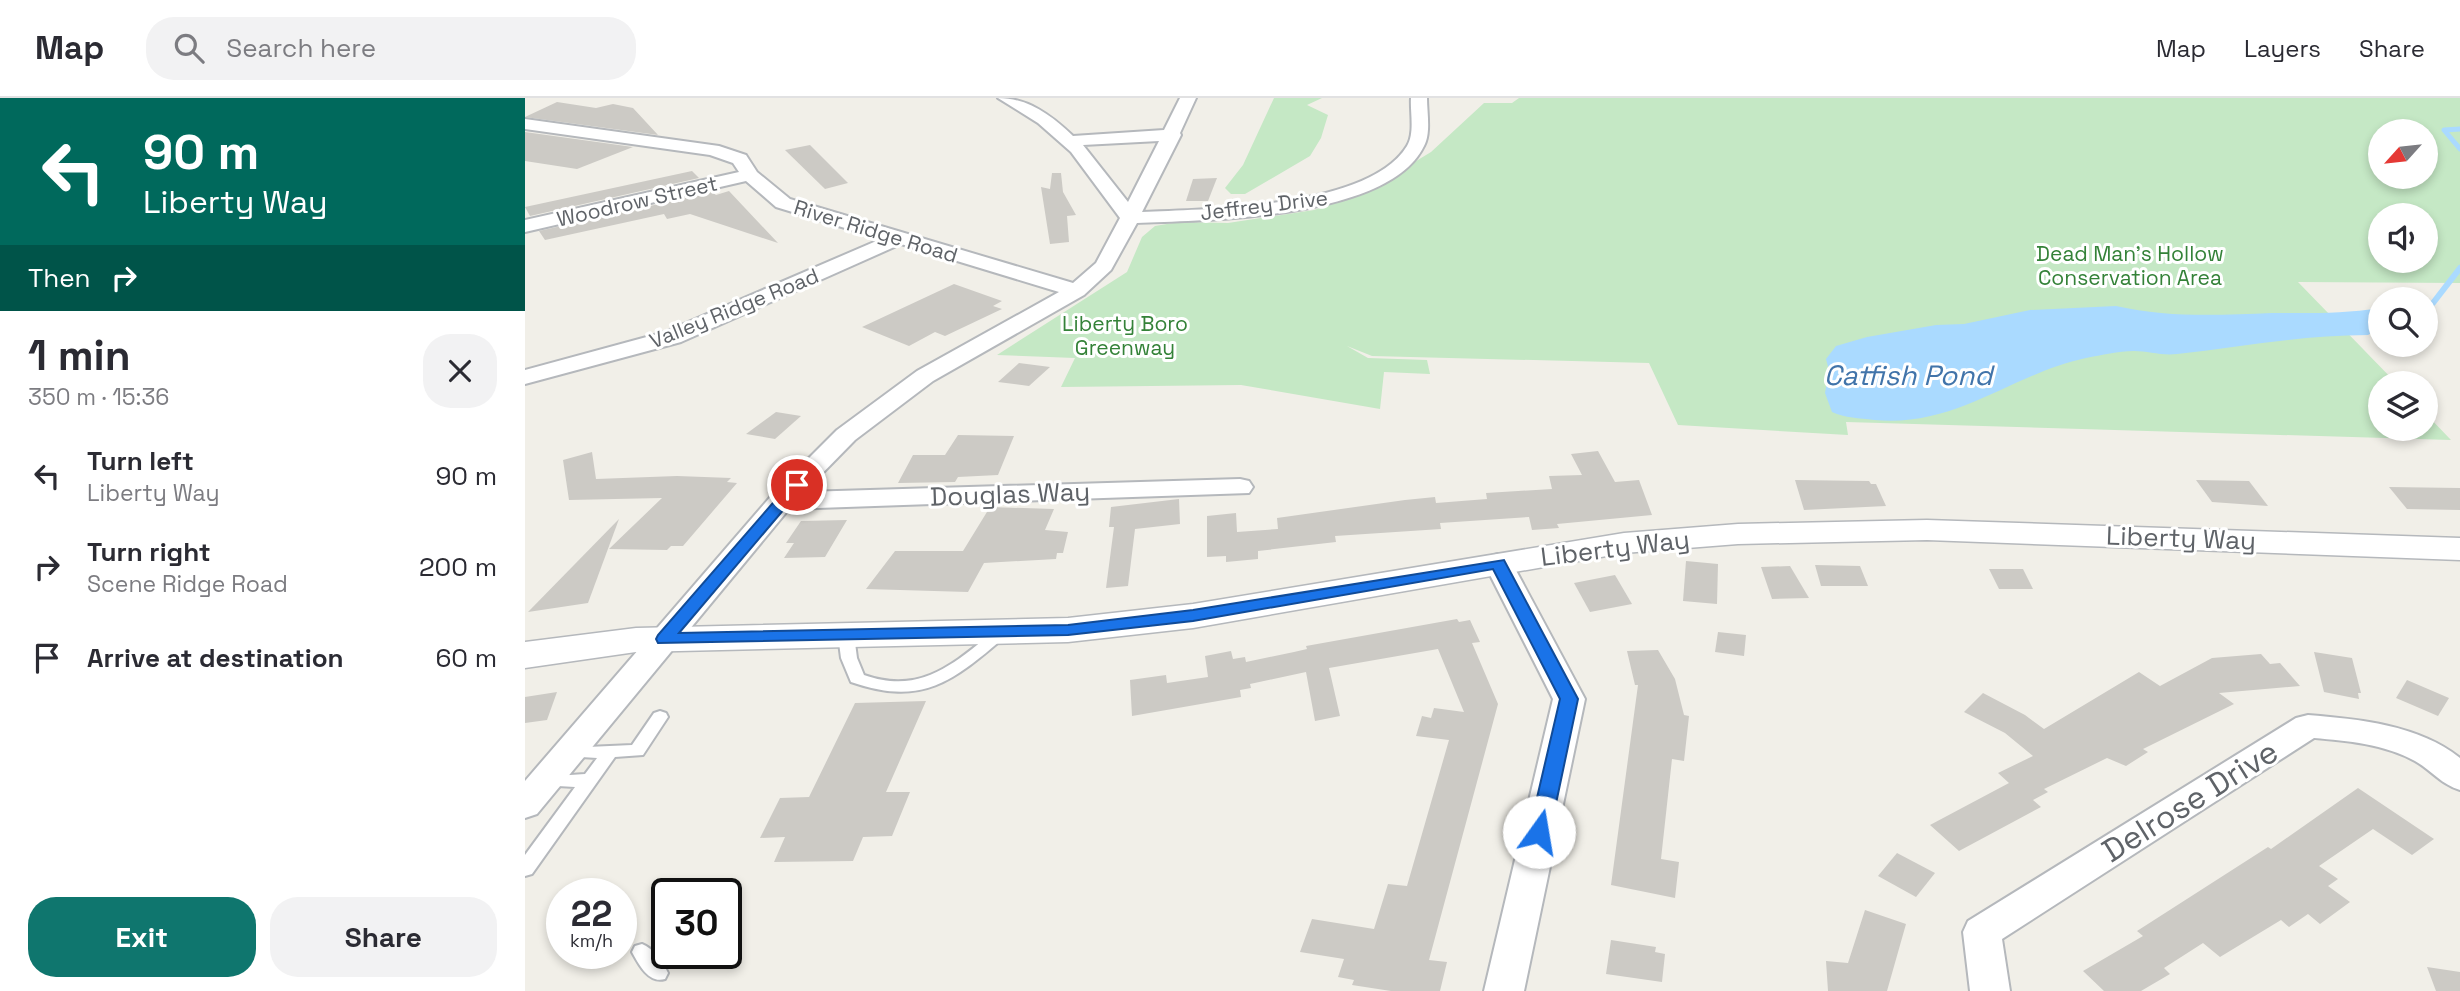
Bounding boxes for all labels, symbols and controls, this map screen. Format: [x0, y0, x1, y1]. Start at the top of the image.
search box [146, 17, 636, 80]
text: Map [35, 27, 104, 69]
icon: search [170, 29, 208, 67]
text: Search here [226, 31, 376, 65]
text: Map [2156, 33, 2206, 64]
text: Layers [2244, 33, 2321, 64]
text: Share [2359, 33, 2425, 64]
north arrow [2368, 119, 2438, 189]
map controls [2368, 119, 2438, 441]
text: 90 m [143, 121, 259, 183]
icon: left [28, 126, 119, 217]
street label: Woodrow Street [554, 169, 720, 233]
text: Liberty Way [143, 182, 327, 222]
street label: Jeffrey Drive [1199, 184, 1329, 226]
street label: River Ridge Road [791, 193, 961, 269]
button: sound [2368, 203, 2438, 273]
park label: Dead Man's Hollow Conservation Area [2036, 240, 2224, 291]
icon: right [105, 259, 143, 297]
text: Then [28, 261, 91, 295]
street label: Valley Ridge Road [645, 262, 823, 354]
button: search [2368, 287, 2438, 357]
park label: Liberty Boro Greenway [1062, 310, 1188, 361]
text: 1 min [28, 329, 131, 382]
button: close [423, 334, 497, 408]
water label: Catfish Pond [1824, 357, 1995, 393]
button: layers [2368, 371, 2438, 441]
text: 350 m · 15:36 [28, 382, 169, 412]
text: Turn left [87, 444, 194, 478]
pin [767, 455, 827, 515]
icon: left [28, 457, 66, 495]
text: 90 m [435, 459, 497, 493]
icon: arrive [778, 466, 816, 504]
street label: Douglas Way [929, 474, 1091, 514]
text: Liberty Way [87, 478, 220, 508]
street label: Liberty Way [2106, 518, 2256, 558]
street label: Liberty Way [1539, 522, 1691, 574]
text: Turn right [87, 535, 211, 569]
icon: right [28, 548, 66, 586]
text: 200 m [419, 550, 497, 584]
text: Scene Ridge Road [87, 569, 288, 599]
icon: arrive [28, 639, 66, 677]
text: Arrive at destination [87, 641, 344, 675]
text: 60 m [435, 641, 497, 675]
street label: Delrose Drive [2095, 731, 2285, 871]
position arrow [1502, 795, 1576, 869]
speed limit sign: 30 [651, 878, 742, 969]
text: 22 [571, 892, 612, 936]
button: Exit [28, 897, 256, 977]
button: Share [270, 897, 497, 977]
text: km/h [570, 929, 613, 952]

